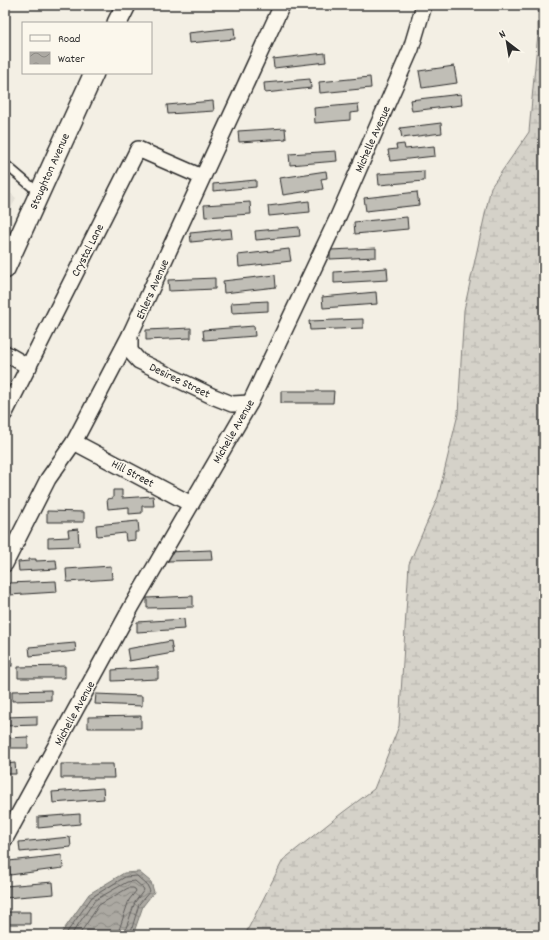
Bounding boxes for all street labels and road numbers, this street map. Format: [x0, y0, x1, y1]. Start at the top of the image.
street label: Michelle Avenue [351, 104, 396, 176]
street label: Stoughton Avenue [26, 131, 75, 212]
street label: Crystal Lane [68, 221, 109, 280]
street label: Ehlers Avenue [133, 257, 174, 322]
street label: Desiree Street [146, 359, 213, 404]
street label: Michelle Avenue [209, 397, 260, 467]
street label: Hill Street [108, 456, 157, 493]
street label: Michelle Avenue [51, 678, 100, 749]

